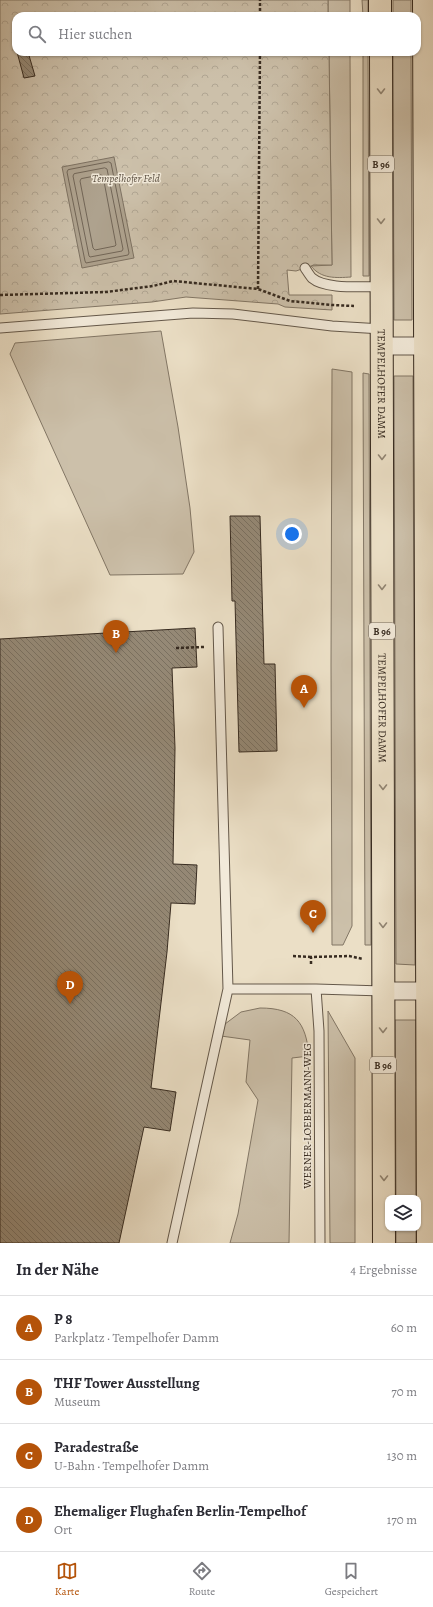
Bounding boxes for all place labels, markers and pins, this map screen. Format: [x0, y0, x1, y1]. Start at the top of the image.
pin: B [103, 620, 129, 653]
pin: A [291, 675, 317, 708]
pin: C [300, 900, 326, 933]
pin: D [57, 971, 83, 1004]

